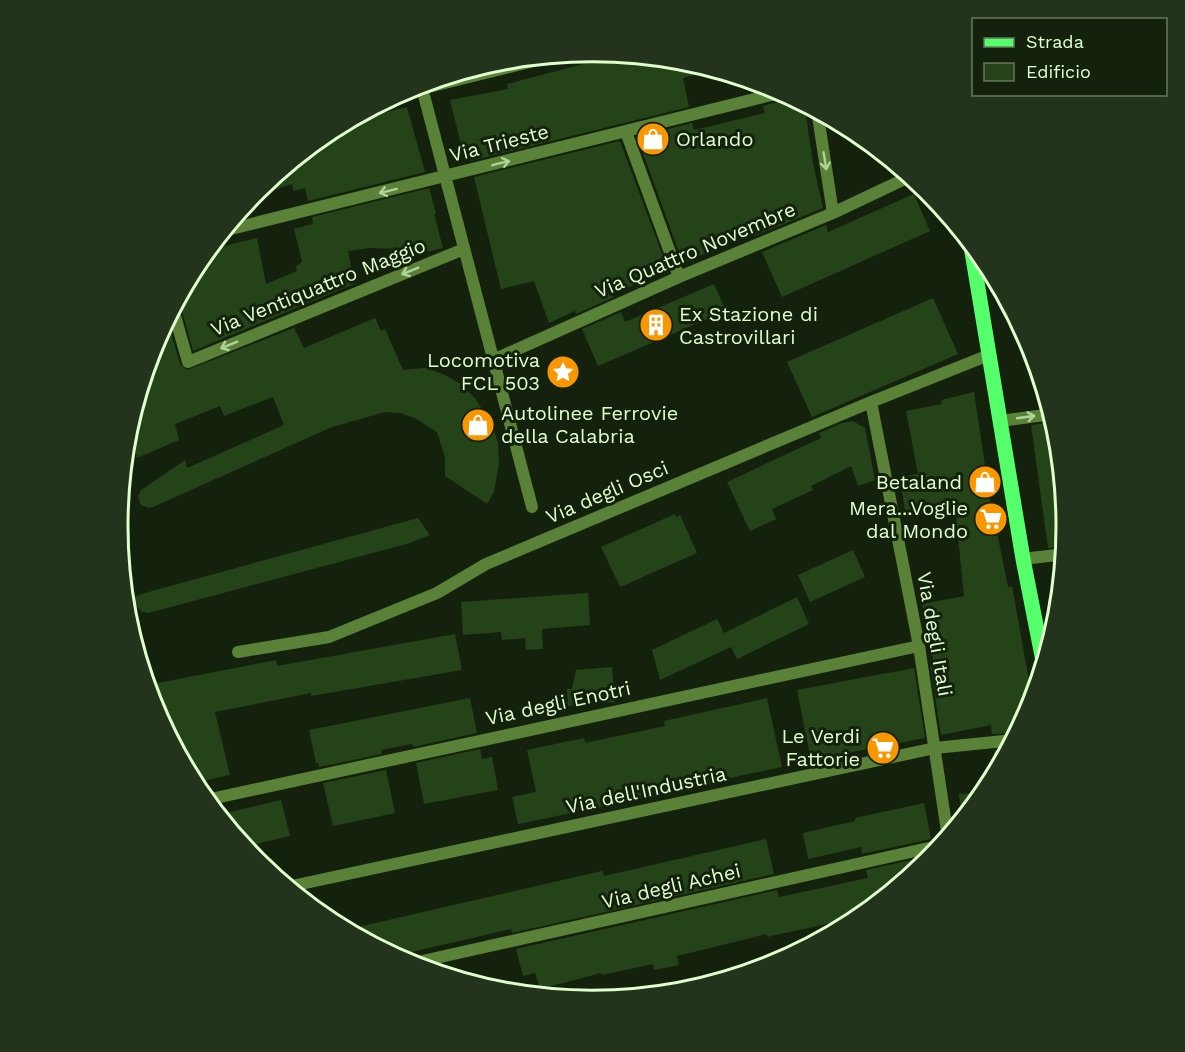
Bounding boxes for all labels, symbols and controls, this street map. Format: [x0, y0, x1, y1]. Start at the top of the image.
legend [972, 18, 1167, 96]
text: Strada [1026, 31, 1084, 52]
text: Edificio [1026, 61, 1091, 82]
street label: Via Trieste [447, 119, 551, 167]
shop icon: Orlando [635, 121, 671, 157]
place label: Orlando [676, 127, 753, 151]
one-way arrow [820, 151, 831, 171]
one-way arrow [491, 156, 510, 168]
one-way arrow [378, 185, 397, 197]
street label: Via Quattro Novembre [591, 197, 799, 303]
street label: Via Ventiquattro Maggio [207, 233, 429, 341]
one-way arrow [401, 266, 419, 277]
place label: Ex Stazione di Castrovillari [679, 302, 818, 349]
building icon: Ex Stazione di Castrovillari [638, 307, 674, 343]
one-way arrow [221, 340, 239, 351]
place label: Locomotiva FCL 503 [427, 348, 540, 395]
place icon: Locomotiva FCL 503 [545, 354, 581, 390]
place label: Autolinee Ferrovie della Calabria [501, 401, 678, 448]
shop icon: Autolinee Ferrovie della Calabria [460, 407, 496, 443]
one-way arrow [1016, 412, 1036, 423]
street label: Via degli Osci [542, 455, 672, 529]
shop icon: Betaland [967, 464, 1003, 500]
place label: Betaland [876, 470, 962, 494]
place label: Mera...Voglie dal Mondo [849, 496, 968, 543]
supermarket icon: Mera...Voglie dal Mondo [973, 501, 1009, 537]
street label: Via degli Itali [912, 570, 958, 698]
street label: Via degli Enotri [483, 676, 633, 730]
place label: Le Verdi Fattorie [781, 724, 860, 771]
supermarket icon: Le Verdi Fattorie [865, 730, 901, 766]
street label: Via dell'Industria [564, 761, 728, 819]
street label: Via degli Achei [599, 858, 743, 914]

